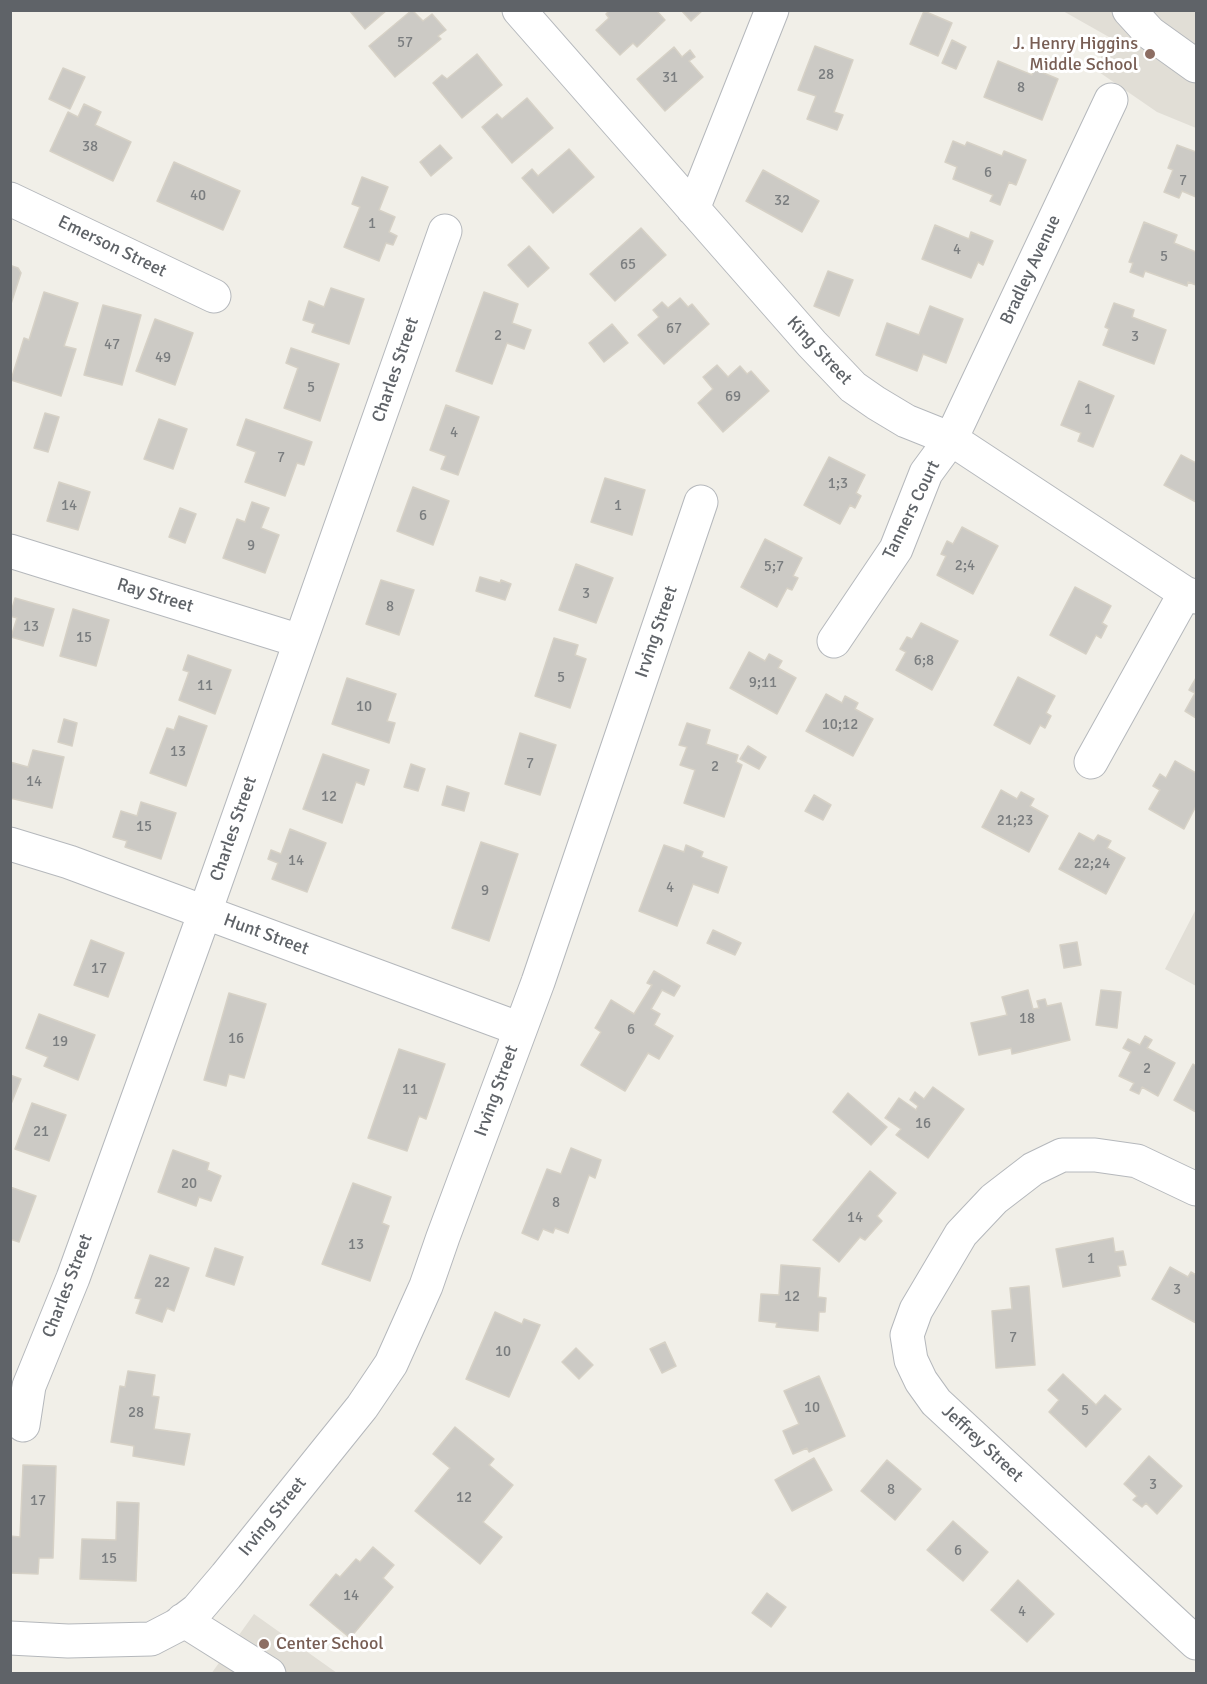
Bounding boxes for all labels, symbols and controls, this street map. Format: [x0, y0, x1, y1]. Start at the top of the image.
place label: J. Henry Higgins Middle School [1013, 33, 1138, 76]
house number: 57 [397, 34, 413, 52]
marker: J. Henry Higgins Middle School [1143, 47, 1157, 61]
house number: 28 [818, 66, 834, 84]
house number: 31 [662, 69, 678, 87]
house number: 8 [1017, 79, 1025, 97]
house number: 38 [82, 138, 98, 156]
house number: 6 [984, 164, 992, 182]
house number: 7 [1179, 172, 1187, 190]
house number: 40 [190, 187, 206, 205]
house number: 32 [774, 192, 790, 210]
street label: Emerson Street [54, 211, 170, 283]
street label: Bradley Avenue [996, 212, 1066, 328]
house number: 1 [368, 215, 376, 233]
house number: 4 [953, 241, 961, 259]
house number: 5 [1160, 248, 1168, 266]
house number: 65 [620, 256, 636, 274]
street label: King Street [782, 312, 856, 390]
street label: Charles Street [368, 315, 424, 425]
house number: 67 [666, 320, 682, 338]
house number: 2 [494, 327, 502, 345]
house number: 3 [1131, 328, 1139, 346]
house number: 47 [104, 336, 120, 354]
house number: 49 [155, 349, 171, 367]
house number: 5 [307, 379, 315, 397]
house number: 69 [725, 388, 741, 406]
house number: 1 [1084, 401, 1092, 419]
house number: 4 [450, 424, 458, 442]
house number: 7 [277, 449, 285, 467]
street label: Tanners Court [879, 457, 945, 563]
house number: 1;3 [828, 475, 848, 493]
house number: 14 [61, 497, 77, 515]
house number: 1 [614, 497, 622, 515]
house number: 6 [419, 507, 427, 525]
house number: 9 [247, 537, 255, 555]
house number: 2;4 [955, 557, 975, 575]
house number: 5;7 [764, 558, 784, 576]
street label: Ray Street [114, 574, 196, 618]
street label: Irving Street [631, 583, 683, 681]
house number: 3 [582, 585, 590, 603]
house number: 8 [386, 598, 394, 616]
house number: 13 [23, 618, 39, 636]
house number: 15 [76, 629, 92, 647]
house number: 6;8 [914, 652, 934, 670]
house number: 5 [557, 669, 565, 687]
house number: 9;11 [749, 674, 777, 692]
house number: 11 [197, 677, 213, 695]
house number: 10 [356, 698, 372, 716]
house number: 10;12 [822, 716, 858, 734]
house number: 13 [170, 743, 186, 761]
house number: 7 [526, 755, 534, 773]
house number: 2 [711, 758, 719, 776]
house number: 14 [26, 773, 42, 791]
street label: Charles Street [206, 774, 262, 884]
house number: 12 [321, 788, 337, 806]
house number: 21;23 [997, 812, 1033, 830]
house number: 15 [136, 818, 152, 836]
house number: 14 [288, 852, 304, 870]
house number: 22;24 [1074, 855, 1110, 873]
house number: 4 [666, 879, 674, 897]
house number: 9 [481, 882, 489, 900]
street label: Hunt Street [221, 910, 311, 960]
house number: 17 [91, 960, 107, 978]
house number: 18 [1019, 1010, 1035, 1028]
house number: 6 [627, 1021, 635, 1039]
house number: 16 [228, 1030, 244, 1048]
house number: 19 [52, 1033, 68, 1051]
street label: Irving Street [471, 1042, 523, 1140]
house number: 2 [1143, 1060, 1151, 1078]
house number: 11 [402, 1081, 418, 1099]
house number: 16 [915, 1115, 931, 1133]
house number: 21 [33, 1123, 49, 1141]
house number: 20 [181, 1175, 197, 1193]
house number: 8 [552, 1194, 560, 1212]
house number: 14 [847, 1209, 863, 1227]
street label: Charles Street [38, 1231, 98, 1341]
house number: 13 [348, 1236, 364, 1254]
house number: 1 [1087, 1250, 1095, 1268]
house number: 22 [154, 1274, 170, 1292]
house number: 3 [1173, 1281, 1181, 1299]
house number: 12 [784, 1288, 800, 1306]
house number: 7 [1009, 1329, 1017, 1347]
house number: 10 [495, 1343, 511, 1361]
house number: 10 [804, 1399, 820, 1417]
street label: Jeffrey Street [937, 1401, 1027, 1487]
house number: 5 [1081, 1402, 1089, 1420]
house number: 28 [128, 1404, 144, 1422]
street label: Irving Street [235, 1473, 311, 1561]
house number: 3 [1149, 1476, 1157, 1494]
house number: 8 [887, 1481, 895, 1499]
house number: 12 [456, 1489, 472, 1507]
house number: 17 [30, 1492, 46, 1510]
house number: 6 [954, 1542, 962, 1560]
house number: 15 [101, 1550, 117, 1568]
house number: 14 [343, 1587, 359, 1605]
house number: 4 [1018, 1603, 1026, 1621]
place label: Center School [276, 1633, 384, 1655]
marker: Center School [257, 1637, 271, 1651]

